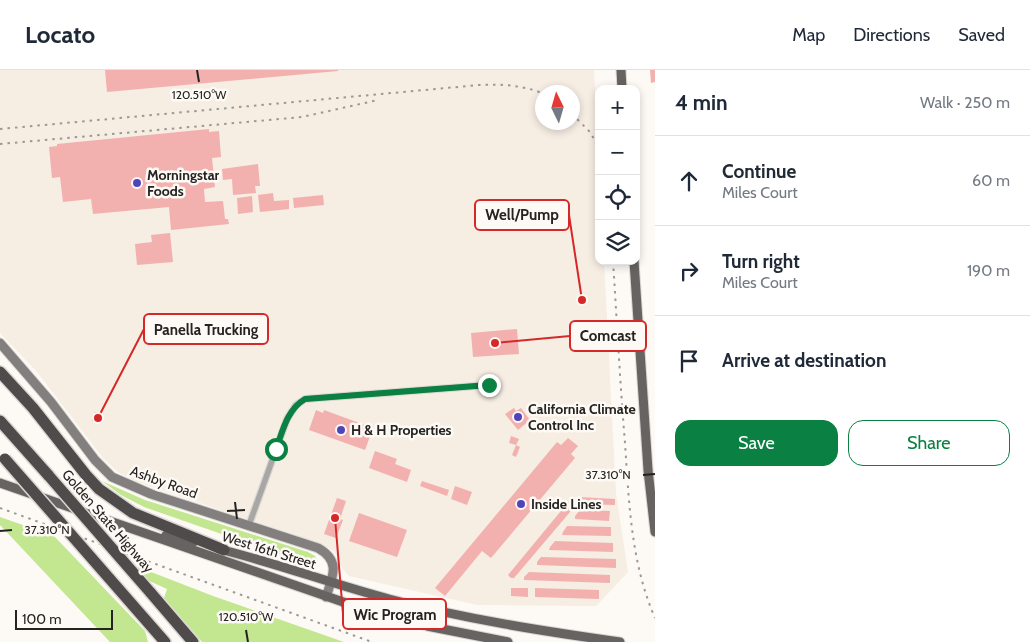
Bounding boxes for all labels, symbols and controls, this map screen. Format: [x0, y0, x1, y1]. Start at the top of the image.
text: Locato [25, 20, 95, 49]
text: Map [792, 24, 825, 46]
text: Directions [853, 24, 930, 46]
text: Saved [958, 24, 1005, 46]
north arrow [535, 85, 580, 130]
map controls [595, 85, 640, 265]
button: + [595, 85, 640, 130]
text: 120.510°W [172, 87, 227, 102]
text: 4 min [675, 90, 728, 115]
text: Walk · 250 m [920, 93, 1010, 112]
button: − [595, 130, 640, 175]
text: Continue [722, 160, 796, 183]
place label: Morningstar Foods [147, 166, 220, 200]
icon: ahead [675, 167, 703, 195]
text: 60 m [972, 171, 1010, 190]
button: locate [595, 175, 640, 220]
marker: Morningstar Foods [131, 177, 143, 189]
text: Miles Court [722, 183, 798, 202]
callout: Well/Pump [475, 200, 569, 230]
text: Well/Pump [485, 206, 559, 224]
button: layers [595, 220, 640, 265]
text: Turn right [722, 250, 800, 273]
icon: right [675, 257, 703, 285]
text: 190 m [967, 261, 1010, 280]
text: Miles Court [722, 273, 798, 292]
callout: Panella Trucking [144, 314, 268, 344]
text: Panella Trucking [154, 321, 259, 339]
callout: Comcast [570, 321, 646, 351]
text: Comcast [580, 327, 636, 345]
icon: arrive [675, 347, 703, 375]
text: Arrive at destination [722, 349, 886, 372]
route end [478, 374, 501, 397]
place label: California Climate Control Inc [528, 400, 636, 434]
marker: California Climate Control Inc [512, 411, 524, 423]
button: Save [675, 420, 838, 466]
button: Share [848, 420, 1010, 466]
place label: H & H Properties [351, 421, 452, 439]
marker: H & H Properties [335, 424, 347, 436]
route start [265, 438, 288, 461]
street label: Ashby Road [128, 462, 200, 502]
street label: Golden State Highway [58, 466, 158, 576]
text: 37.310°N [585, 467, 631, 482]
place label: Inside Lines [531, 495, 601, 513]
marker: Inside Lines [515, 498, 527, 510]
text: 37.310°N [24, 522, 70, 537]
street label: West 16th Street [220, 527, 319, 573]
callout: Wic Program [343, 599, 446, 629]
text: Wic Program [353, 606, 437, 624]
scale bar [15, 607, 112, 630]
text: 120.510°W [219, 609, 274, 624]
text: 100 m [22, 610, 62, 628]

